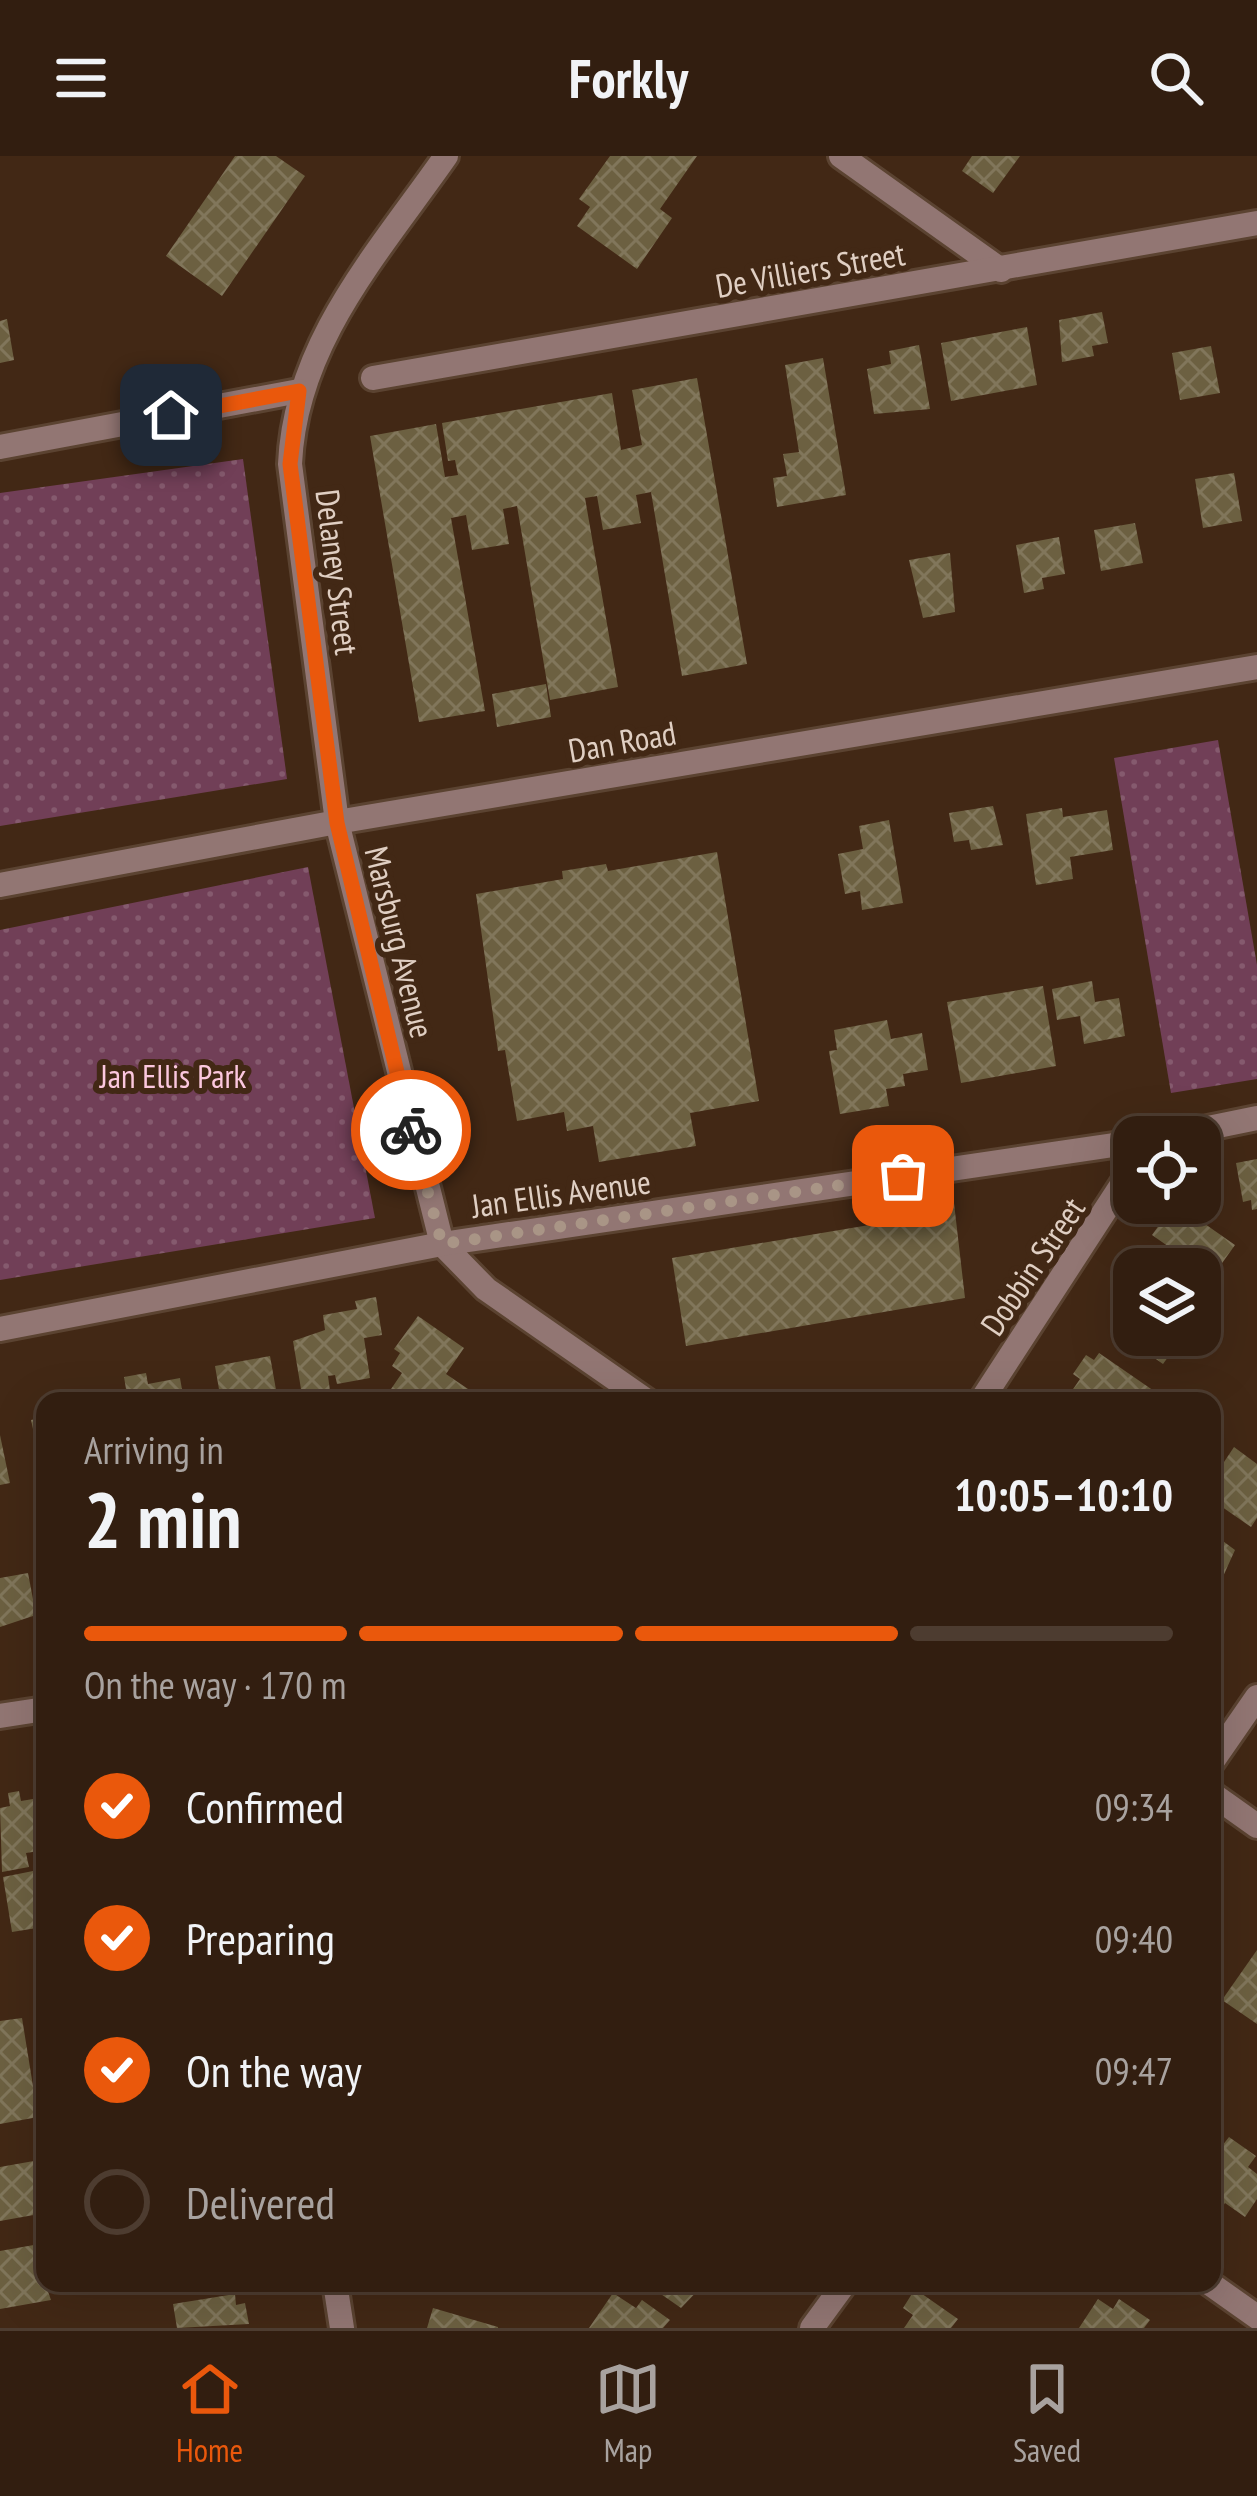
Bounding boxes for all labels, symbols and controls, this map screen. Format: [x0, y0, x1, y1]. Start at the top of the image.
text: Forkly [569, 43, 688, 113]
icon: menu [48, 45, 114, 111]
icon: search [1143, 45, 1209, 111]
street label: De Villiers Street [712, 231, 908, 307]
pin [120, 364, 222, 466]
icon: home [138, 382, 204, 448]
street label: Delaney Street [307, 487, 369, 657]
street label: Dan Road [565, 710, 679, 772]
street label: Marsburg Avenue [355, 842, 445, 1042]
park label: Jan Ellis Park [99, 1054, 246, 1097]
courier [351, 1070, 471, 1190]
icon: bike [378, 1097, 444, 1163]
map controls [1113, 1116, 1221, 1356]
button: locate [1113, 1116, 1221, 1224]
pin [852, 1125, 954, 1227]
icon: bag [870, 1143, 936, 1209]
street label: Jan Ellis Avenue [468, 1159, 653, 1227]
street label: Dobbin Street [970, 1189, 1094, 1343]
button: layers [1113, 1248, 1221, 1356]
text: Arriving in [84, 1424, 224, 1475]
text: 10:05–10:10 [954, 1465, 1173, 1523]
text: 2 min [84, 1469, 242, 1570]
text: On the way · 170 m [84, 1659, 346, 1710]
icon: check [84, 1773, 150, 1839]
text: Confirmed [186, 1777, 344, 1835]
text: 09:34 [1095, 1781, 1173, 1832]
icon: check [84, 1905, 150, 1971]
text: Preparing [186, 1909, 335, 1967]
text: 09:40 [1095, 1913, 1173, 1964]
icon: check [84, 2037, 150, 2103]
text: On the way [186, 2041, 362, 2099]
text: 09:47 [1095, 2045, 1173, 2096]
text: Delivered [186, 2173, 335, 2231]
tab: Home [176, 2356, 243, 2471]
tab: Map [595, 2356, 661, 2471]
tab: Saved [1013, 2356, 1081, 2471]

